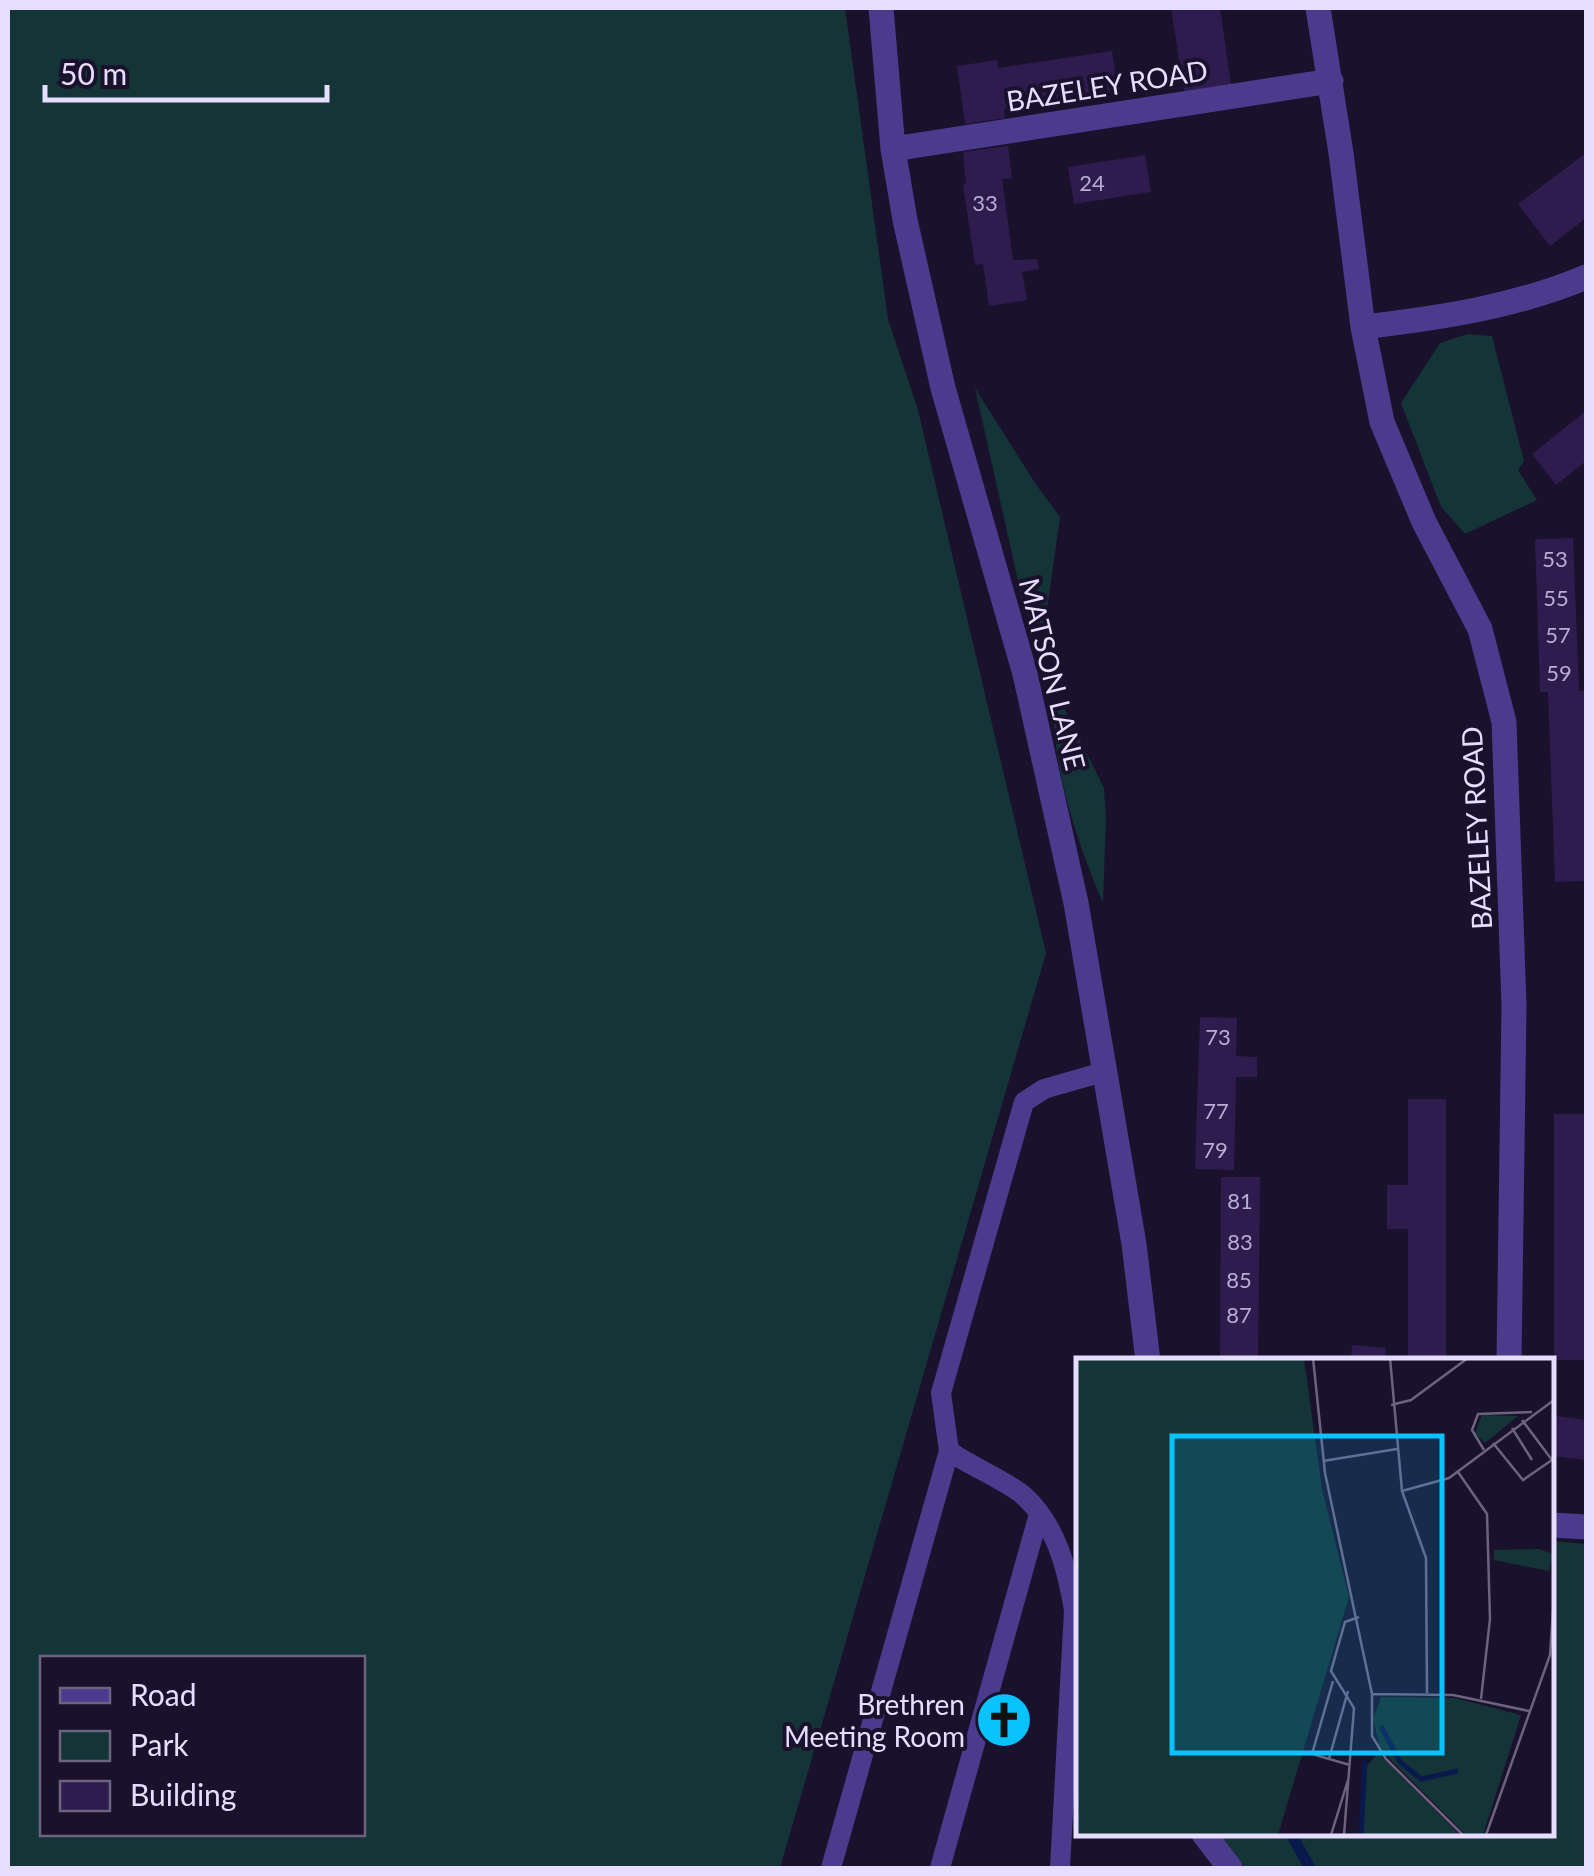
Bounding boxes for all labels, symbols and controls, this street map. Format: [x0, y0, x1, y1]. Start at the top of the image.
scale bar [45, 40, 328, 102]
street label: BAZELEY ROAD [1004, 52, 1210, 118]
text: 50 m [60, 55, 127, 91]
house number: 24 [1079, 169, 1105, 196]
house number: 33 [972, 189, 998, 216]
house number: 53 [1542, 545, 1568, 572]
street label: MATSON LANE [1013, 575, 1093, 773]
house number: 55 [1543, 584, 1569, 611]
house number: 57 [1545, 621, 1571, 648]
house number: 59 [1546, 659, 1572, 686]
street label: BAZELEY ROAD [1454, 726, 1498, 930]
house number: 73 [1205, 1023, 1231, 1050]
house number: 77 [1203, 1097, 1229, 1124]
house number: 79 [1202, 1136, 1228, 1163]
house number: 81 [1227, 1187, 1253, 1214]
house number: 83 [1227, 1228, 1253, 1255]
house number: 85 [1226, 1266, 1252, 1293]
house number: 87 [1226, 1301, 1252, 1328]
inset map [1076, 1358, 1554, 1836]
legend [40, 1656, 365, 1836]
text: Road [130, 1676, 197, 1712]
place label: Brethren Meeting Room [784, 1687, 965, 1753]
church icon: Brethren Meeting Room [974, 1690, 1034, 1750]
text: Park [130, 1726, 189, 1762]
text: Building [130, 1776, 236, 1812]

